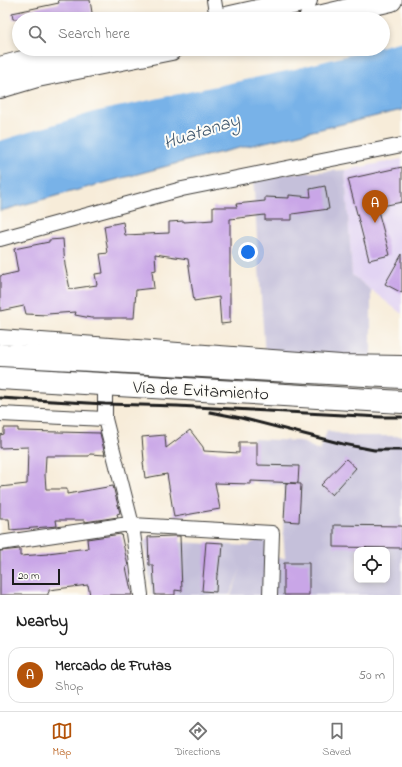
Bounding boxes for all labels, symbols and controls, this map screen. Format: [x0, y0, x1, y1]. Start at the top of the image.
search box [12, 12, 390, 56]
icon: search [26, 23, 48, 45]
text: Search here [58, 23, 130, 45]
water label: Huatanay [160, 107, 244, 157]
pin: A [362, 190, 388, 223]
your location [238, 242, 258, 262]
street label: Vía de Evitamiento [131, 375, 269, 409]
map controls [354, 547, 390, 583]
button: locate [354, 547, 390, 583]
scale bar [12, 567, 60, 586]
text: 20 m [18, 568, 40, 584]
text: Nearby [16, 609, 68, 634]
text: Mercado de Frutas [55, 655, 172, 677]
text: A [26, 666, 34, 685]
text: 50 m [359, 666, 385, 685]
text: Shop [55, 677, 83, 696]
tab: Map [51, 720, 73, 760]
tab: Directions [175, 720, 220, 760]
tab: Saved [322, 720, 351, 760]

